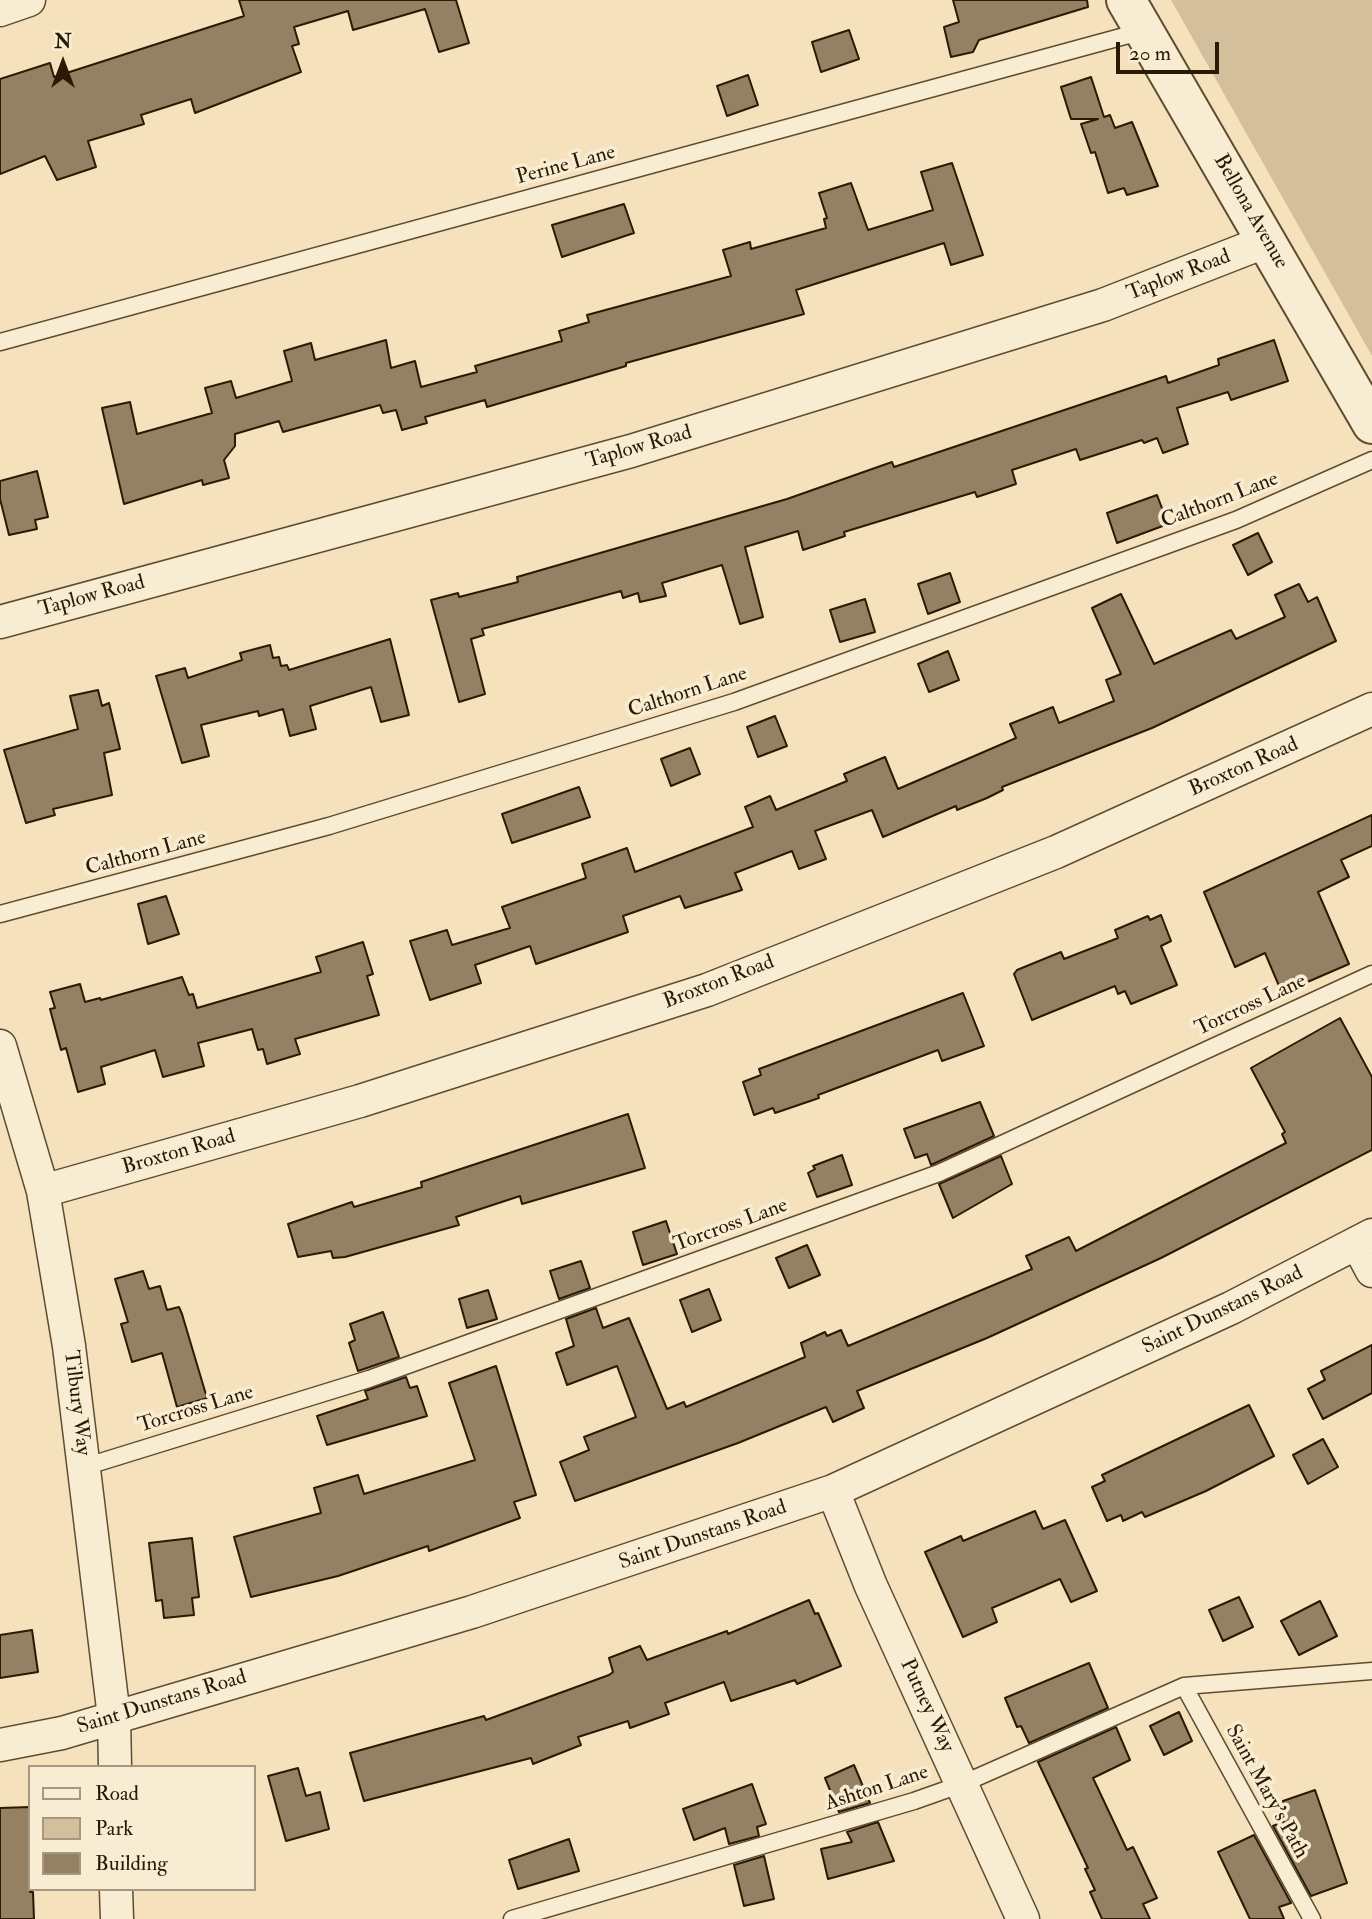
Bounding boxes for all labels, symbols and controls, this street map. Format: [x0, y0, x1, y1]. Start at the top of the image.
north arrow [28, 28, 98, 98]
scale bar [1120, 28, 1223, 72]
text: N [54, 30, 72, 54]
text: 20 m [1129, 40, 1171, 67]
street label: Perine Lane [514, 141, 618, 191]
street label: Bellona Avenue [1207, 150, 1293, 274]
street label: Taplow Road [1124, 245, 1234, 307]
street label: Taplow Road [583, 421, 695, 475]
street label: Calthorn Lane [1158, 467, 1282, 535]
street label: Taplow Road [36, 571, 148, 623]
street label: Calthorn Lane [625, 662, 751, 724]
street label: Broxton Road [1186, 733, 1302, 803]
street label: Calthorn Lane [83, 826, 209, 882]
street label: Broxton Road [660, 950, 778, 1016]
street label: Torcross Lane [1192, 969, 1310, 1043]
street label: Broxton Road [119, 1125, 239, 1181]
street label: Torcross Lane [671, 1194, 791, 1258]
street label: Saint Dunstans Road [1139, 1261, 1307, 1361]
street label: Tilbury Way [57, 1349, 95, 1457]
street label: Torcross Lane [135, 1381, 257, 1439]
street label: Saint Dunstans Road [616, 1495, 790, 1577]
street label: Putney Way [893, 1655, 959, 1757]
street label: Saint Dunstans Road [74, 1665, 250, 1741]
street label: Saint Mary's Path [1219, 1721, 1313, 1863]
street label: Ashton Lane [822, 1760, 932, 1818]
legend [28, 1765, 256, 1891]
text: Road [95, 1780, 139, 1807]
text: Park [95, 1815, 133, 1842]
text: Building [95, 1850, 168, 1877]

